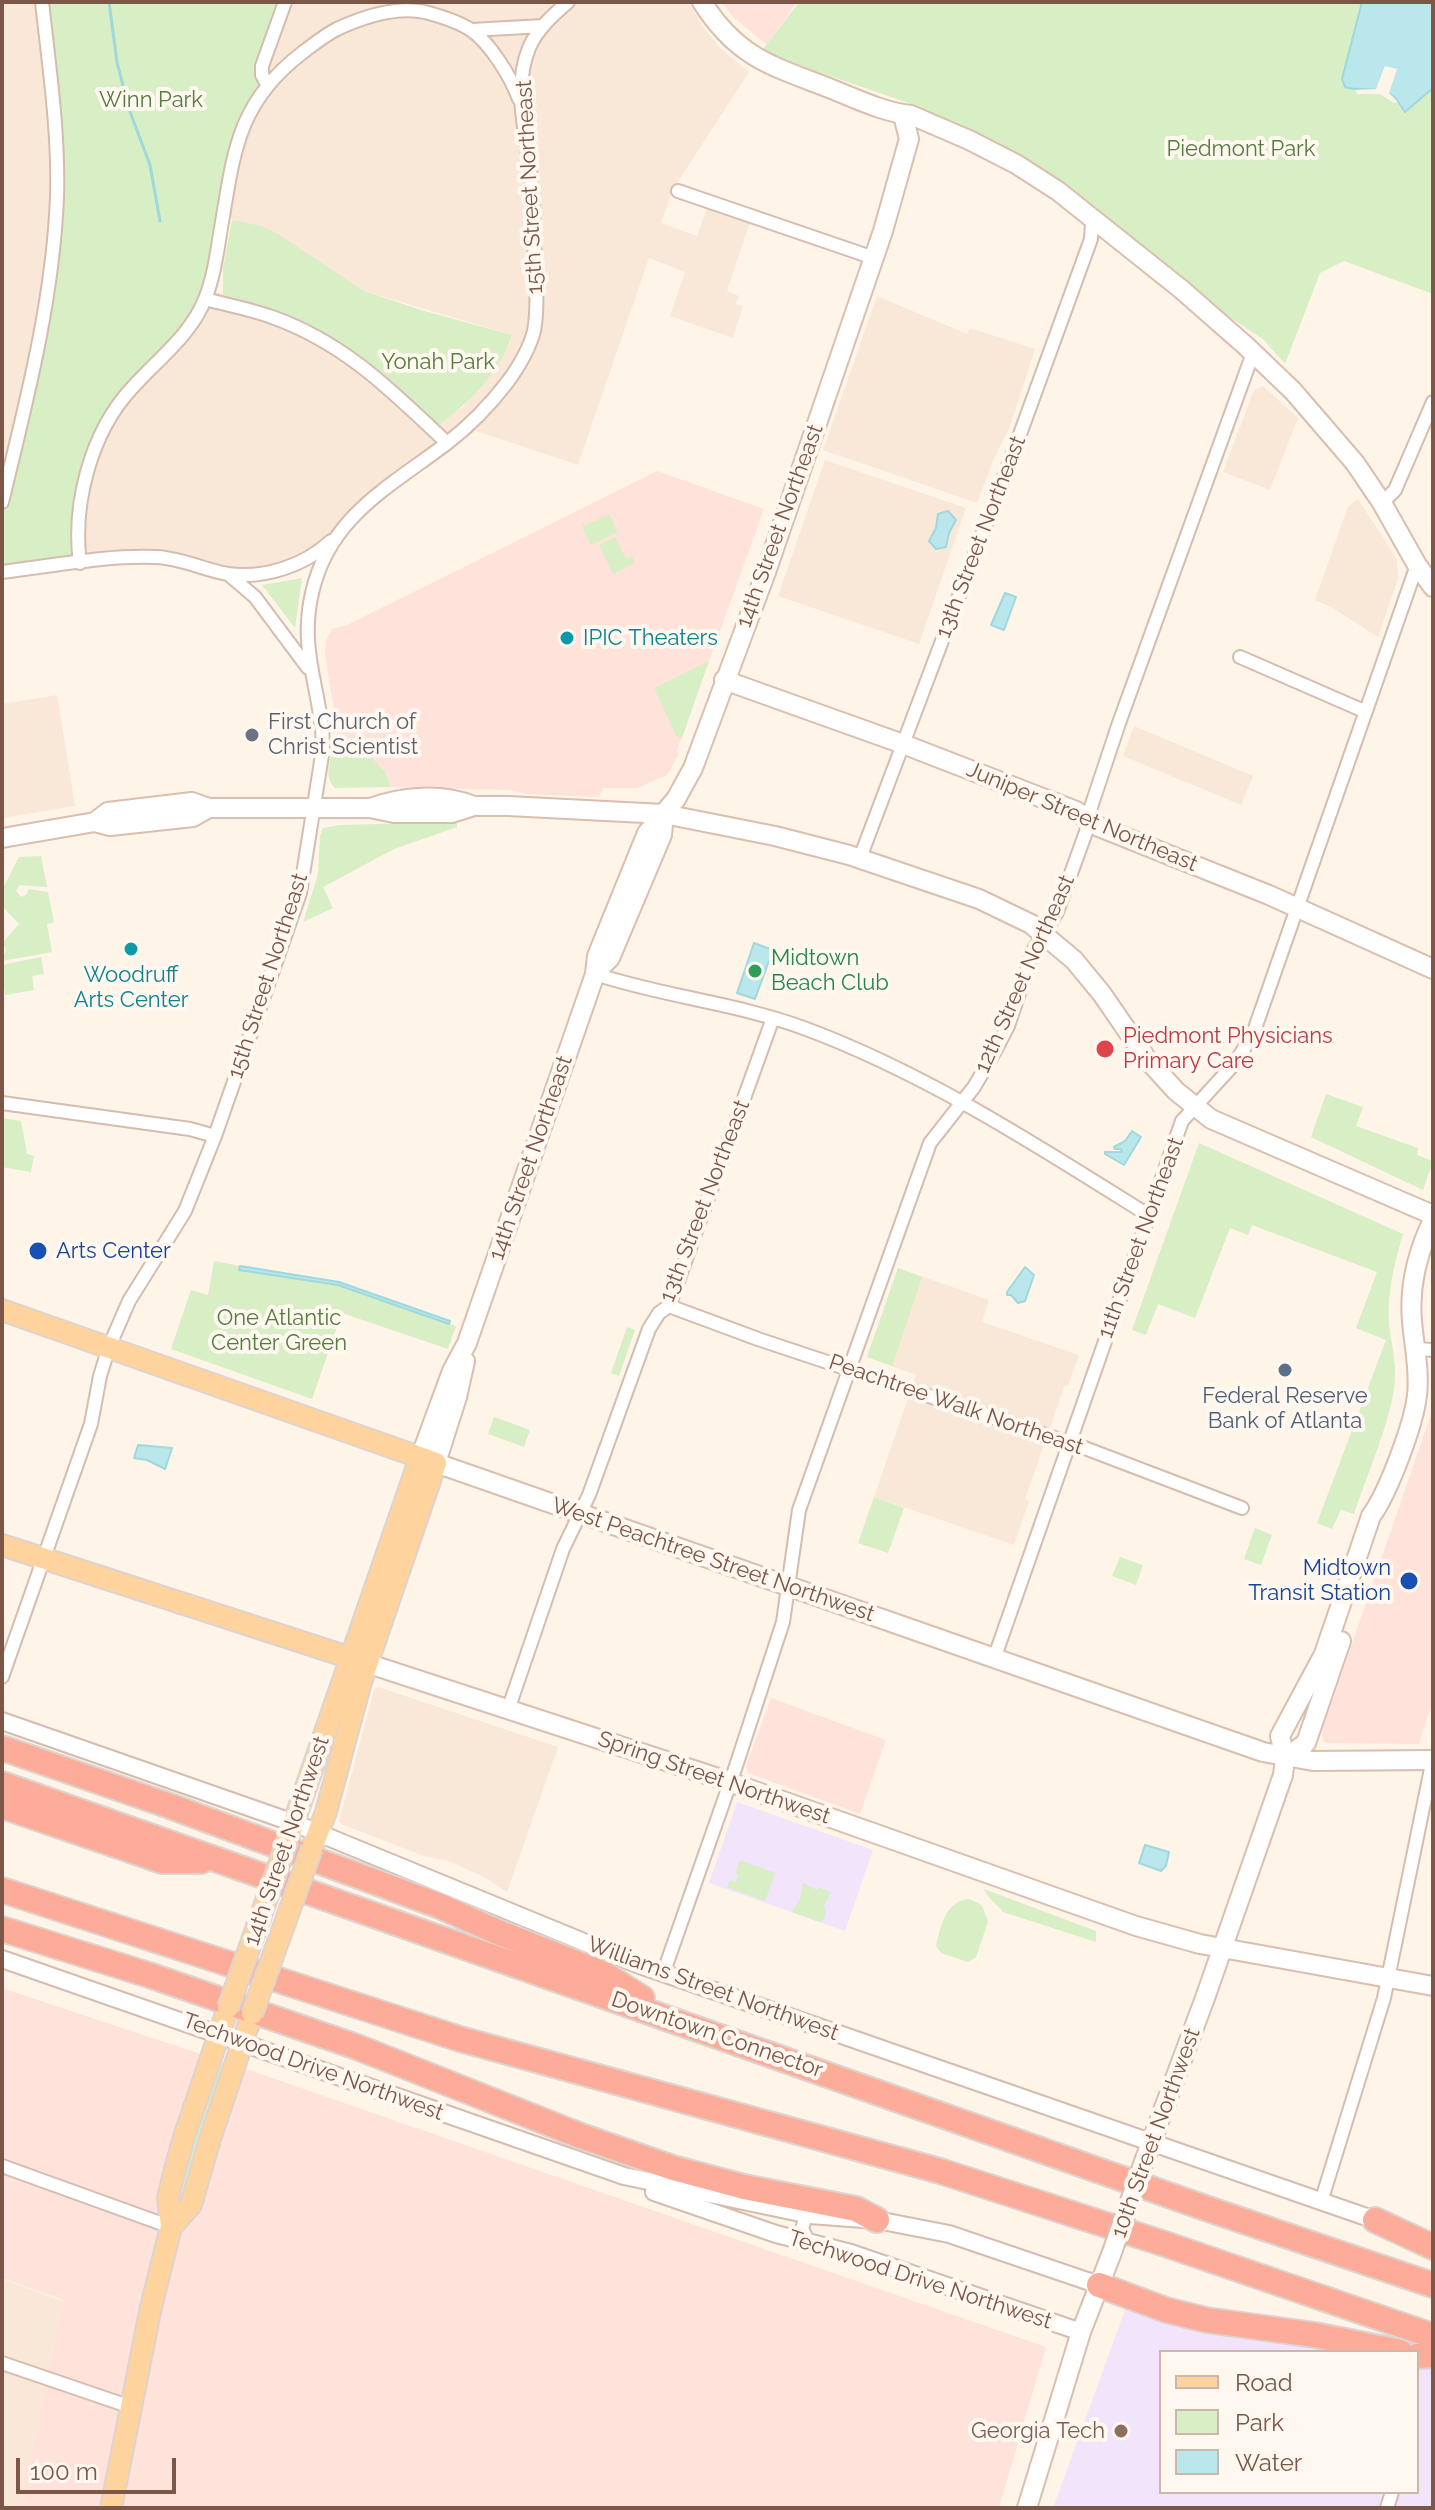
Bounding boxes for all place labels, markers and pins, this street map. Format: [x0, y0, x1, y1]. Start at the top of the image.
place label: IPIC Theaters [583, 625, 718, 651]
marker: IPIC Theaters [558, 629, 576, 647]
place label: First Church of Christ Scientist [268, 709, 418, 760]
marker: First Church of Christ Scientist [243, 726, 261, 744]
marker: Woodruff Arts Center [122, 940, 140, 958]
place label: Midtown Beach Club [771, 945, 889, 996]
place label: Woodruff Arts Center [74, 962, 188, 1014]
marker: Midtown Beach Club [746, 962, 764, 980]
place label: Piedmont Physicians Primary Care [1123, 1023, 1333, 1074]
marker: Piedmont Physicians Primary Care [1094, 1038, 1116, 1060]
place label: Arts Center [56, 1238, 171, 1264]
marker: Arts Center [27, 1240, 49, 1262]
marker: Federal Reserve Bank of Atlanta [1276, 1361, 1294, 1379]
place label: Federal Reserve Bank of Atlanta [1202, 1383, 1368, 1434]
place label: Midtown Transit Station [1248, 1555, 1391, 1606]
marker: Midtown Transit Station [1398, 1570, 1420, 1592]
place label: Georgia Tech [971, 2418, 1105, 2444]
marker: Georgia Tech [1112, 2422, 1130, 2440]

